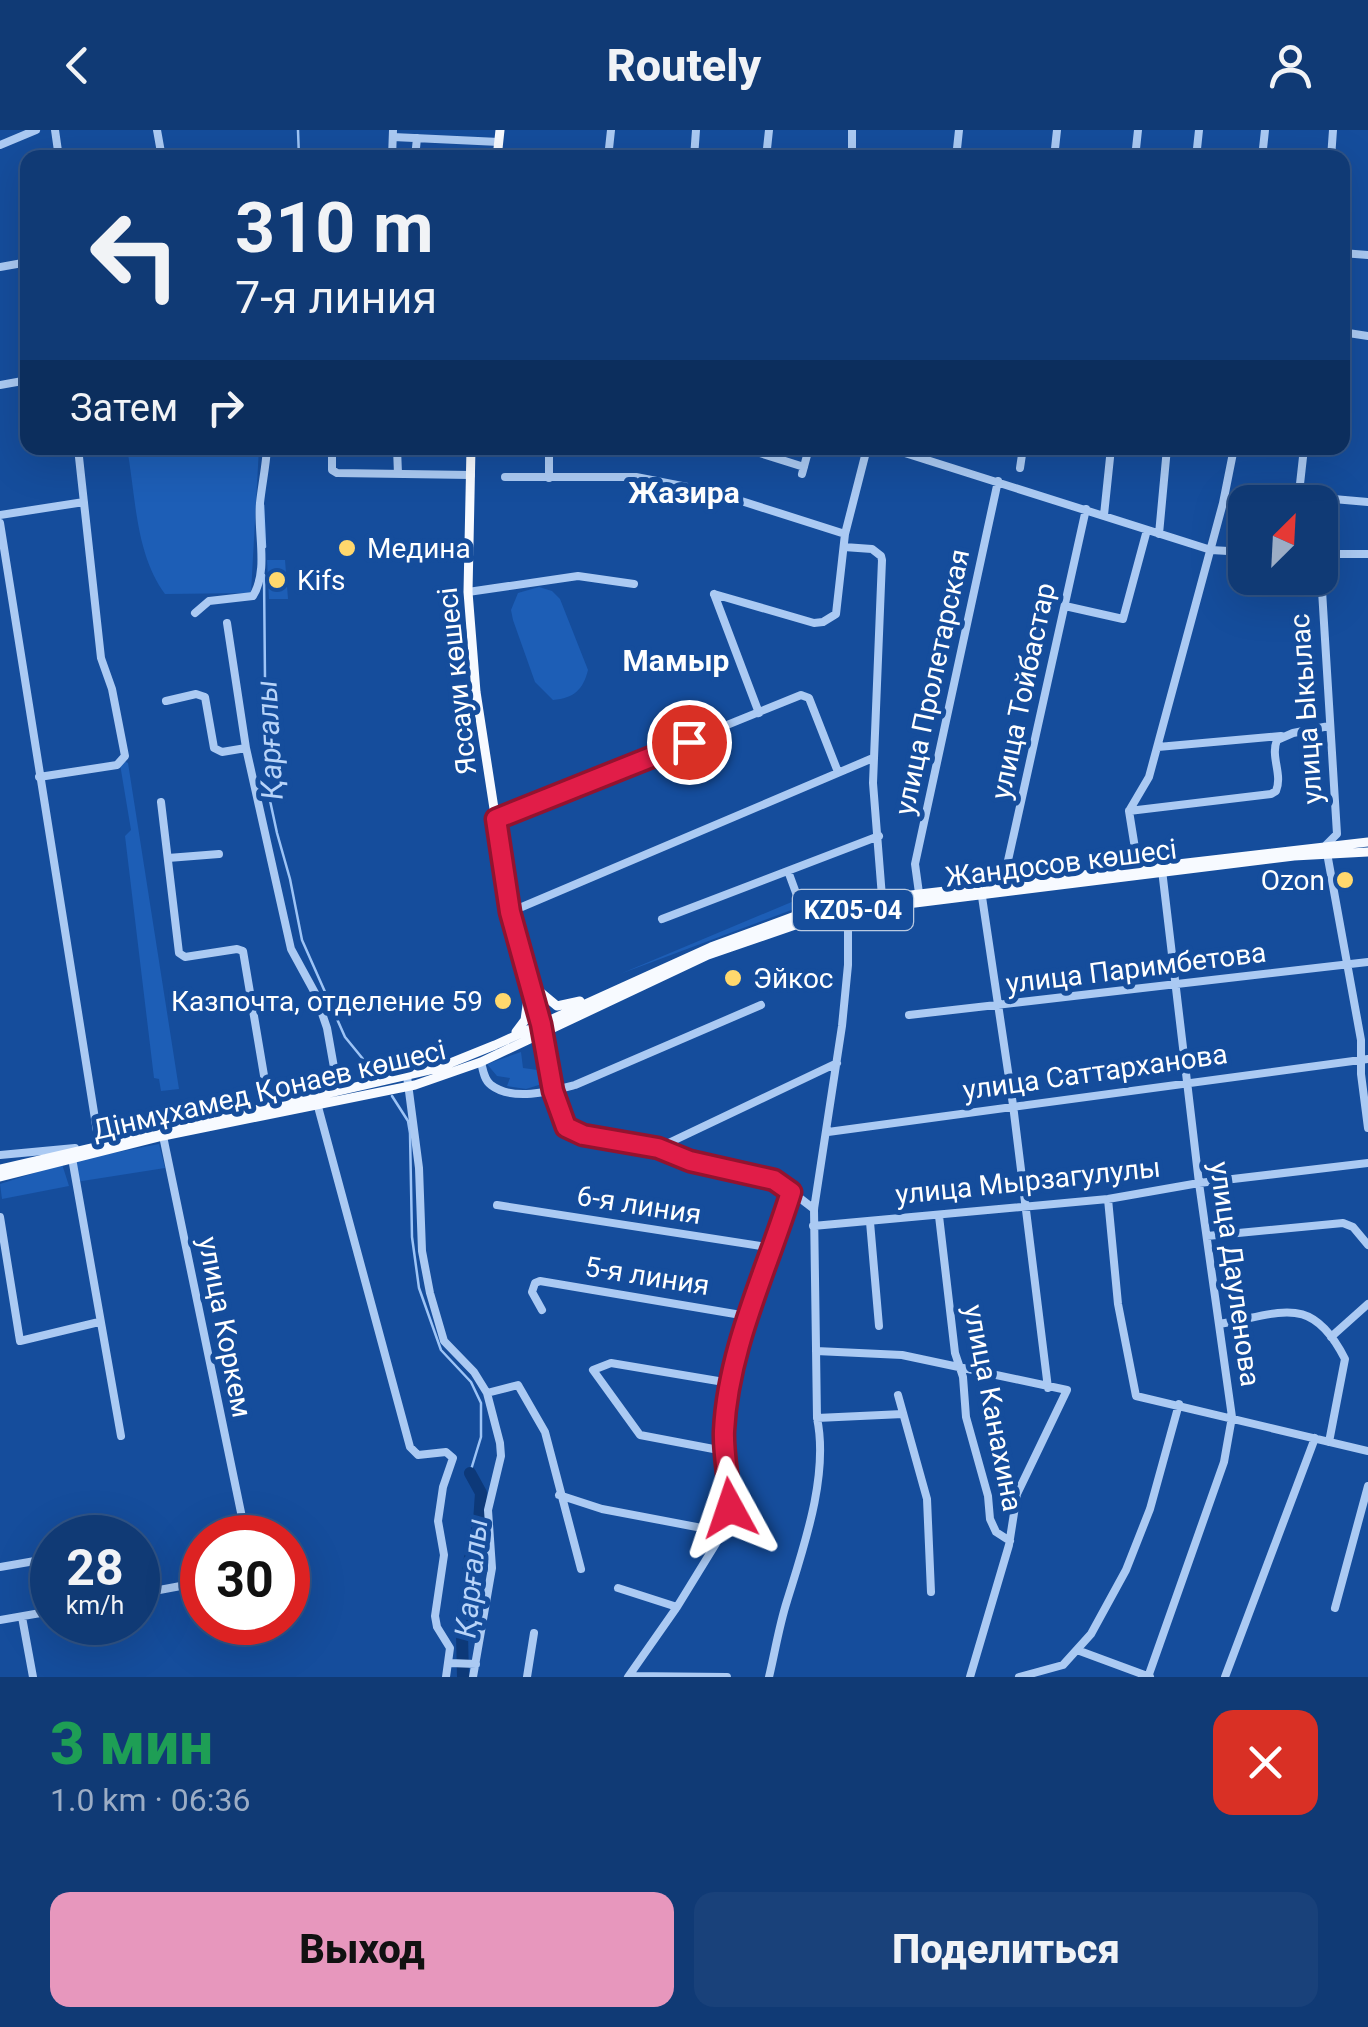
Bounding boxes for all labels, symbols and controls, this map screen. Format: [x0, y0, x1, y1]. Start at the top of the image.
icon: back [50, 38, 105, 93]
icon: person [1263, 38, 1318, 93]
text: Routely [607, 39, 761, 92]
text: 310 m [235, 187, 434, 269]
icon: left [70, 190, 200, 320]
text: 7-я линия [235, 271, 437, 324]
icon: right [198, 380, 253, 435]
text: Затем [70, 386, 178, 430]
district label: Жазира [628, 475, 740, 510]
north arrow [1228, 485, 1338, 595]
map controls [1228, 485, 1338, 595]
place label: Медина [367, 532, 471, 565]
marker: Медина [336, 537, 358, 559]
street label: улица Пролетарская [888, 546, 976, 818]
place label: Kifs [297, 564, 346, 597]
marker: Kifs [266, 569, 288, 591]
street label: улица Тойбастар [984, 580, 1062, 802]
street label: Яссауи көшесі [431, 586, 483, 776]
street label: улица Ыкылас [1283, 613, 1329, 805]
district label: Мамыр [623, 643, 729, 678]
water label: Қарғалы [248, 679, 290, 801]
pin [647, 700, 732, 785]
icon: arrive [662, 715, 717, 770]
street label: Жандосов көшесі [943, 832, 1179, 894]
place label: Ozon [1261, 864, 1325, 897]
marker: Ozon [1334, 869, 1356, 891]
road number: KZ05-04 [793, 890, 913, 930]
street label: улица Паримбетова [1004, 936, 1268, 1000]
place label: Эйкос [753, 962, 834, 995]
marker: Эйкос [722, 967, 744, 989]
place label: Казпочта, отделение 59 [171, 985, 483, 1018]
marker: Казпочта, отделение 59 [492, 990, 514, 1012]
street label: Дінмұхамед Қонаев көшесі [89, 1033, 449, 1147]
street label: улица Саттарханова [961, 1037, 1229, 1107]
street label: улица Мырзагулулы [894, 1151, 1162, 1211]
street label: улица Дауленова [1203, 1159, 1267, 1389]
street label: 6-я линия [574, 1179, 704, 1231]
street label: улица Коркем [191, 1234, 259, 1420]
street label: 5-я линия [582, 1250, 712, 1302]
street label: улица Канахина [957, 1302, 1029, 1514]
position arrow [678, 1456, 782, 1560]
speed limit sign: 30 [180, 1515, 310, 1645]
water label: Қарғалы [447, 1516, 495, 1640]
text: 28 [66, 1539, 124, 1597]
text: km/h [66, 1591, 124, 1620]
text: 3 мин [50, 1708, 213, 1779]
button: close [1213, 1710, 1318, 1815]
text: 1.0 km · 06:36 [50, 1781, 251, 1819]
button: Выход [50, 1892, 674, 2007]
button: Поделиться [694, 1892, 1318, 2007]

